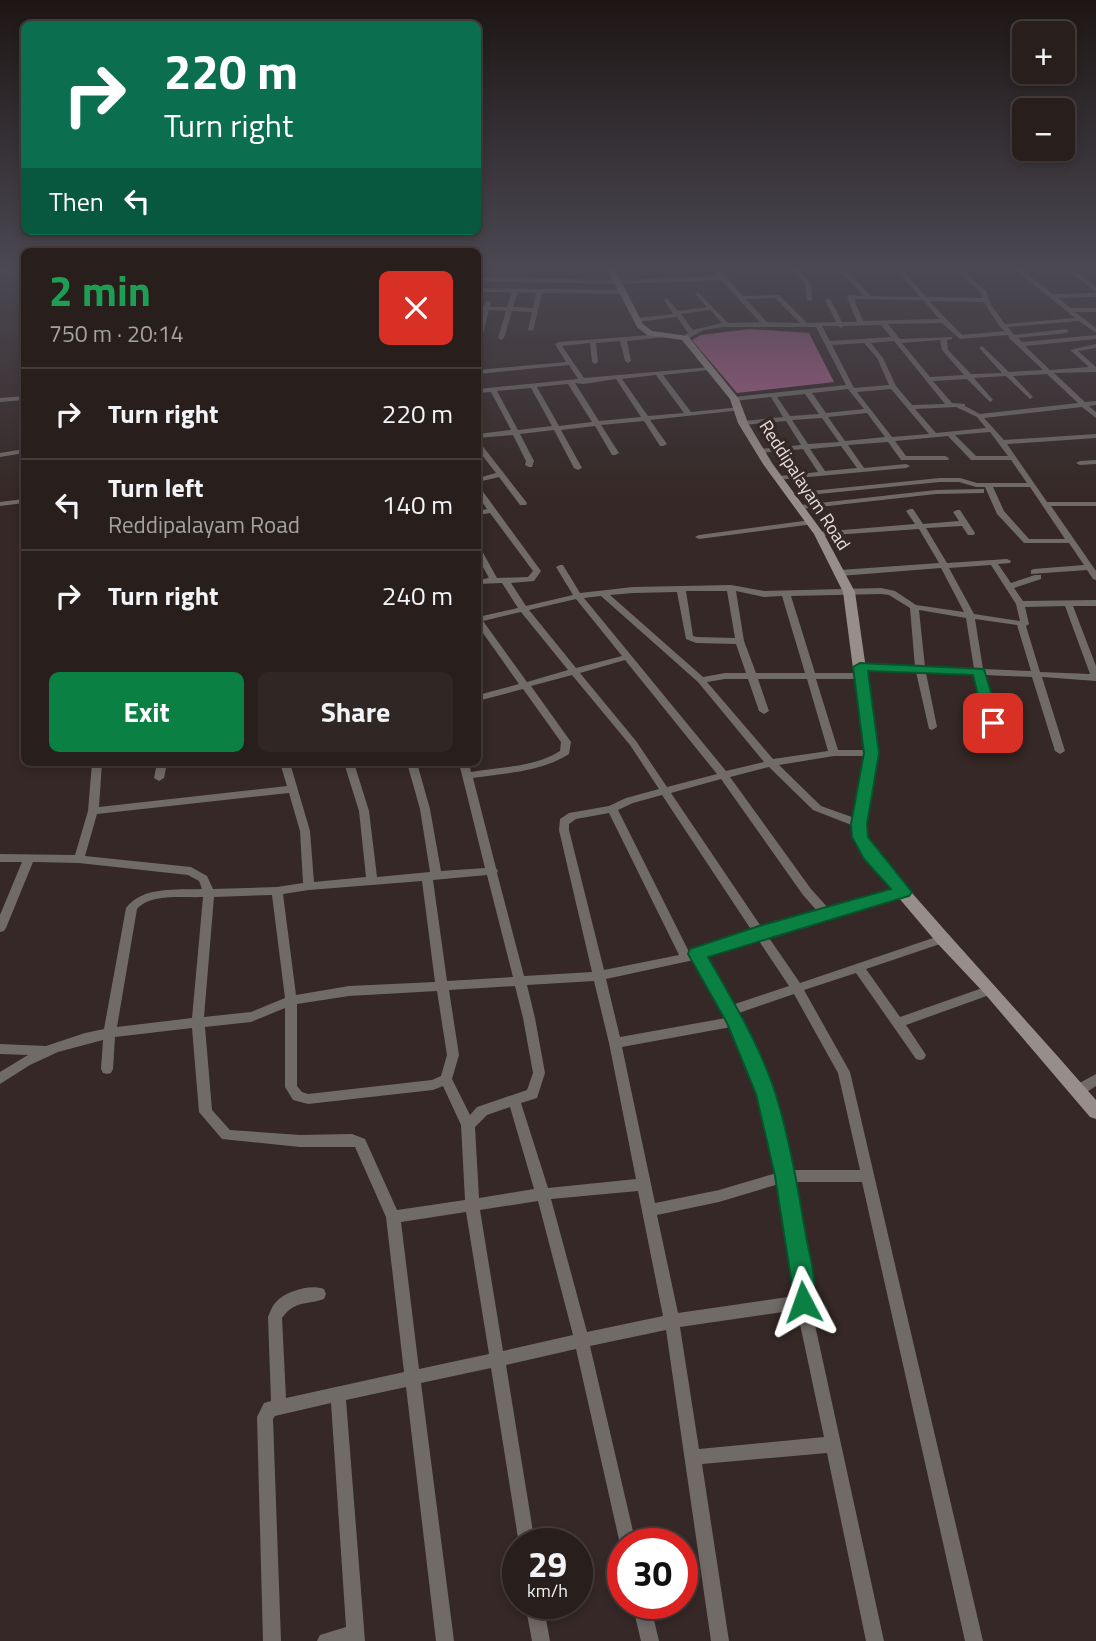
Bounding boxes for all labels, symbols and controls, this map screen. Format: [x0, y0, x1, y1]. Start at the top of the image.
map controls [1012, 21, 1075, 161]
button: + [1012, 21, 1075, 84]
text: 220 m [164, 33, 298, 108]
icon: right [49, 49, 140, 140]
button: − [1012, 98, 1075, 161]
text: Turn right [164, 101, 293, 149]
text: Then [49, 182, 104, 221]
icon: left [118, 182, 156, 220]
text: 2 min [49, 258, 151, 322]
button: close [379, 271, 453, 345]
text: 750 m · 20:14 [49, 316, 184, 351]
text: Turn right [108, 394, 219, 433]
text: 220 m [382, 394, 453, 433]
icon: right [49, 395, 87, 433]
street label: Reddipalayam Road [753, 415, 857, 555]
text: Turn left [108, 468, 203, 507]
text: 140 m [382, 485, 453, 524]
icon: left [49, 486, 87, 524]
text: Reddipalayam Road [108, 507, 300, 542]
text: Turn right [108, 576, 219, 615]
text: 240 m [382, 576, 453, 615]
icon: right [49, 577, 87, 615]
button: Exit [49, 672, 244, 752]
button: Share [258, 672, 453, 752]
pin [963, 693, 1023, 753]
icon: arrive [974, 704, 1012, 742]
position arrow [766, 1265, 840, 1339]
speed limit sign: 30 [607, 1528, 698, 1619]
text: 29 [528, 1537, 567, 1591]
text: km/h [527, 1577, 568, 1604]

